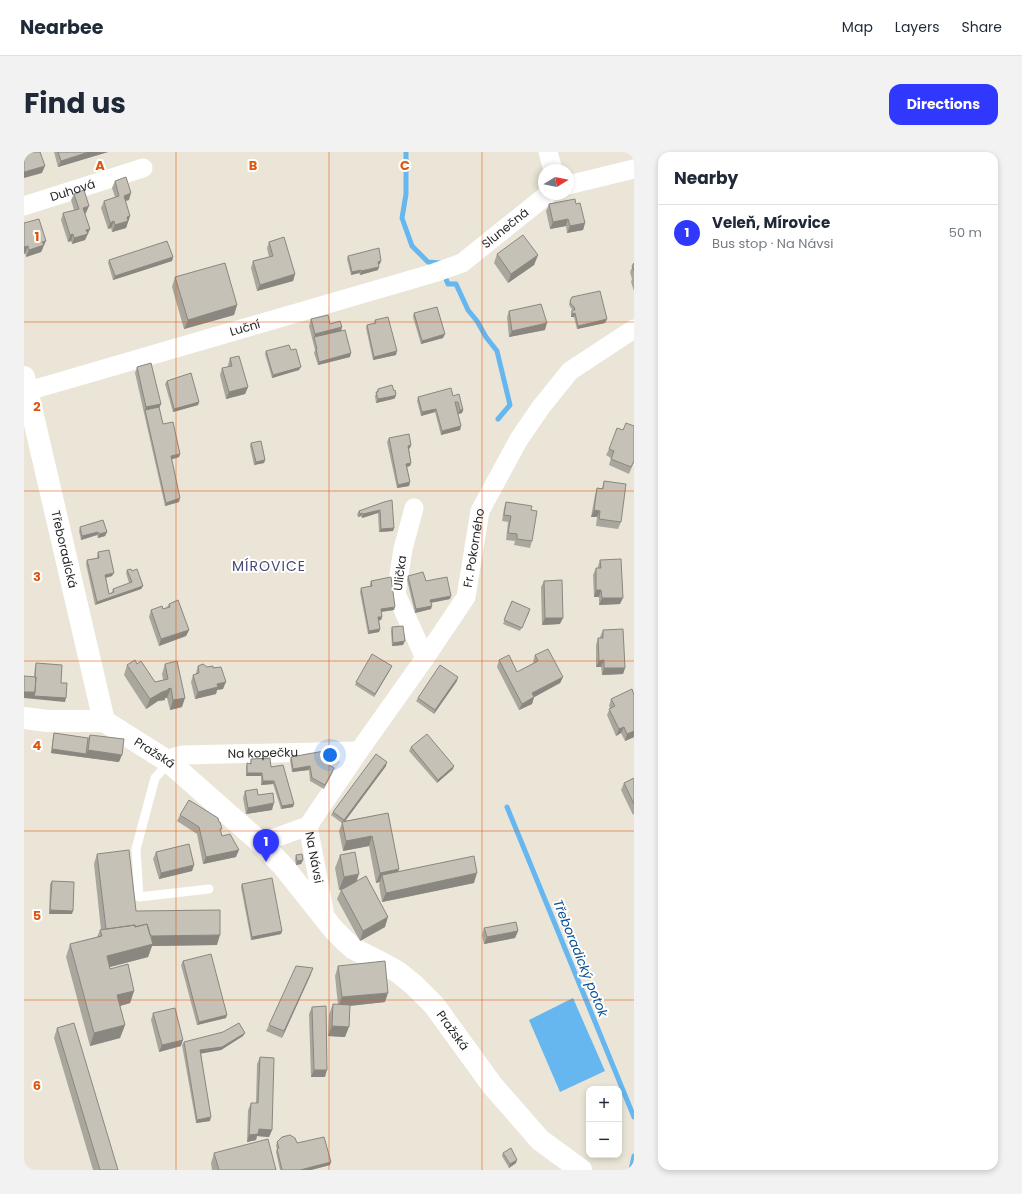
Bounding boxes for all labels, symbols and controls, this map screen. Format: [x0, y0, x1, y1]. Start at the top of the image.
text: Nearbee [20, 14, 103, 41]
text: Map [842, 17, 873, 37]
text: Layers [895, 17, 939, 37]
text: Share [961, 17, 1002, 37]
text: Find us [24, 84, 126, 123]
button: Directions [889, 84, 998, 125]
text: A [95, 156, 105, 175]
text: B [249, 156, 258, 175]
text: C [400, 156, 410, 175]
north arrow [538, 164, 574, 200]
text: Nearby [674, 166, 738, 190]
street label: Duhová [48, 175, 97, 205]
street label: Slunečná [478, 204, 532, 252]
text: Veleň, Mírovice [712, 212, 830, 233]
text: 1 [685, 223, 689, 242]
text: 50 m [949, 223, 982, 242]
text: 1 [35, 227, 39, 246]
text: Bus stop · Na Návsi [712, 234, 833, 253]
street label: Luční [228, 315, 262, 340]
text: 2 [33, 397, 41, 416]
street label: Fr. Pokorného [459, 507, 488, 589]
street label: Třeboradická [47, 509, 82, 590]
street label: Ulička [389, 554, 410, 592]
district label: MÍROVICE [232, 556, 306, 576]
text: 3 [33, 567, 41, 586]
street label: Pražská [131, 733, 179, 772]
text: 4 [33, 736, 42, 755]
street label: Na kopečku [228, 743, 298, 762]
your location [320, 745, 340, 765]
pin: 1 [253, 829, 279, 862]
street label: Na Návsi [301, 830, 328, 885]
water label: Třeboradický potok [548, 897, 613, 1021]
text: 5 [33, 906, 41, 925]
street label: Pražská [433, 1007, 473, 1054]
text: 6 [33, 1076, 41, 1095]
map controls [586, 1086, 622, 1158]
button: + [586, 1086, 622, 1122]
button: − [586, 1122, 622, 1158]

